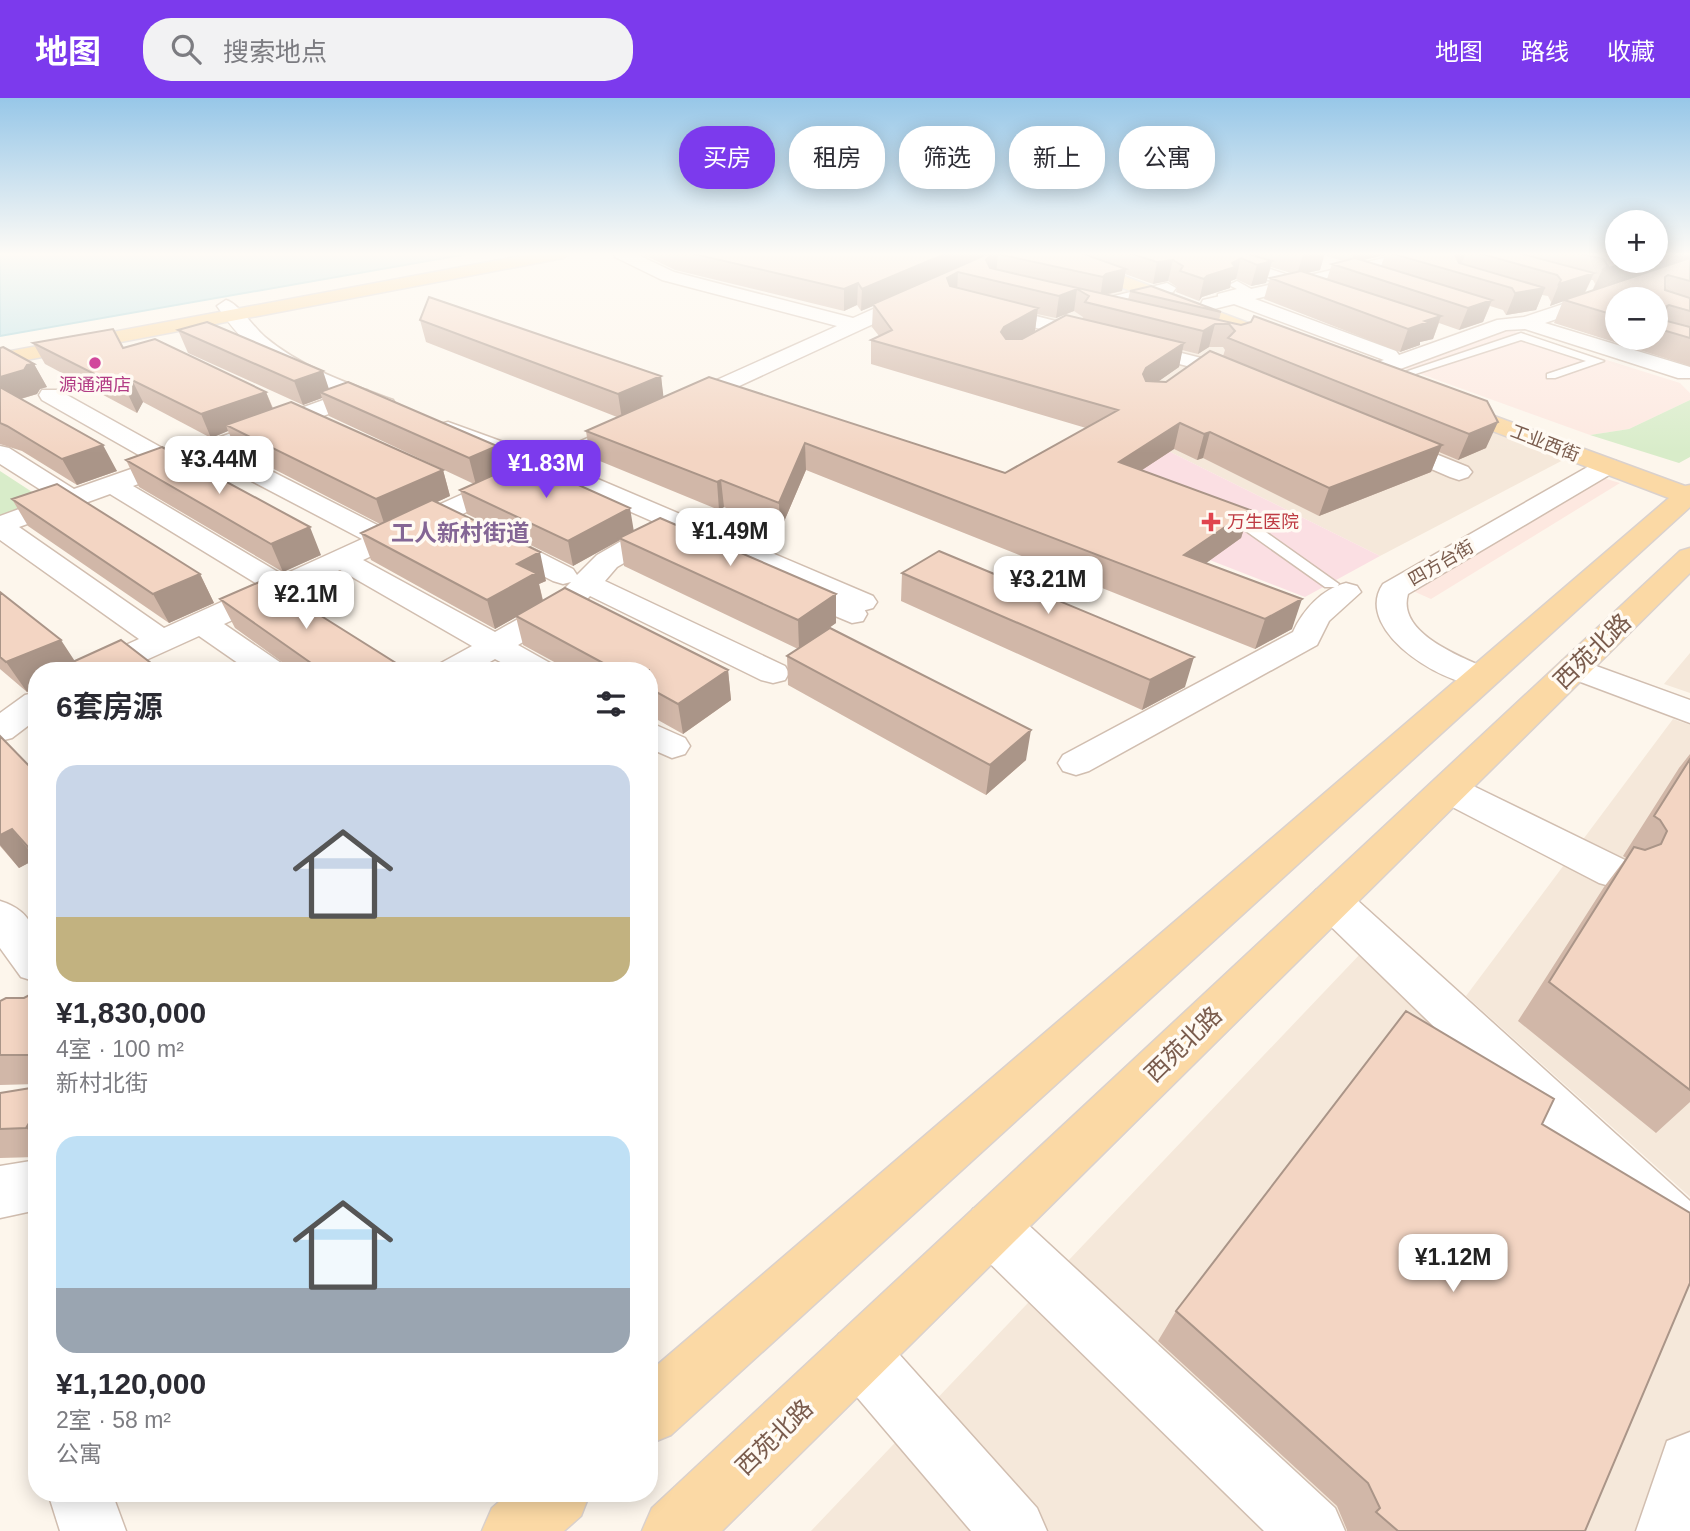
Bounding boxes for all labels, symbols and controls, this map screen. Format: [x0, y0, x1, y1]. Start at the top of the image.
search box [143, 18, 633, 81]
icon: search [167, 30, 205, 68]
text: 地图 [35, 33, 101, 70]
text: 搜索地点 [223, 37, 327, 67]
text: 地图 [1435, 38, 1483, 65]
text: 路线 [1521, 38, 1569, 65]
text: 收藏 [1607, 38, 1655, 65]
chip: 买房 [679, 126, 775, 189]
chip: 租房 [789, 126, 885, 189]
chip: 筛选 [899, 126, 995, 189]
chip: 新上 [1009, 126, 1105, 189]
chip: 公寓 [1119, 126, 1215, 189]
map controls [1605, 210, 1668, 350]
button: + [1605, 210, 1668, 273]
button: − [1605, 287, 1668, 350]
marker: 源通酒店 [87, 355, 103, 371]
place label: 源通酒店 [59, 375, 131, 395]
street label: 工业西街 [1508, 421, 1582, 465]
pin: ¥3.44M [162, 436, 276, 496]
pin: ¥1.83M [489, 440, 603, 500]
text: ¥3.44M [181, 446, 257, 472]
text: ¥1.83M [508, 450, 584, 476]
pin: ¥1.49M [673, 508, 787, 568]
marker: 万生医院 [1201, 512, 1221, 532]
place label: 万生医院 [1227, 512, 1299, 532]
text: ¥1.49M [692, 518, 768, 544]
district label: 工人新村街道 [391, 520, 529, 546]
street label: 四方台街 [1405, 536, 1477, 590]
pin: ¥3.21M [991, 556, 1105, 616]
text: ¥3.21M [1010, 566, 1086, 592]
pin: ¥2.1M [257, 572, 355, 631]
text: ¥2.1M [274, 581, 338, 607]
street label: 西苑北路 [1548, 608, 1636, 694]
icon: filters [592, 685, 630, 723]
text: 6套房源 [56, 690, 163, 723]
icon: home [280, 811, 406, 937]
text: ¥1,830,000 [56, 996, 206, 1029]
street label: 西苑北路 [1139, 1001, 1227, 1087]
text: 4室 · 100 m² [56, 1036, 184, 1062]
text: 新村北街 [56, 1070, 148, 1096]
icon: home [280, 1182, 406, 1308]
pin: ¥1.12M [1396, 1234, 1510, 1294]
text: ¥1.12M [1415, 1244, 1491, 1270]
text: ¥1,120,000 [56, 1367, 206, 1400]
street label: 西苑北路 [730, 1394, 818, 1480]
text: 2室 · 58 m² [56, 1407, 171, 1433]
text: 公寓 [56, 1441, 102, 1467]

